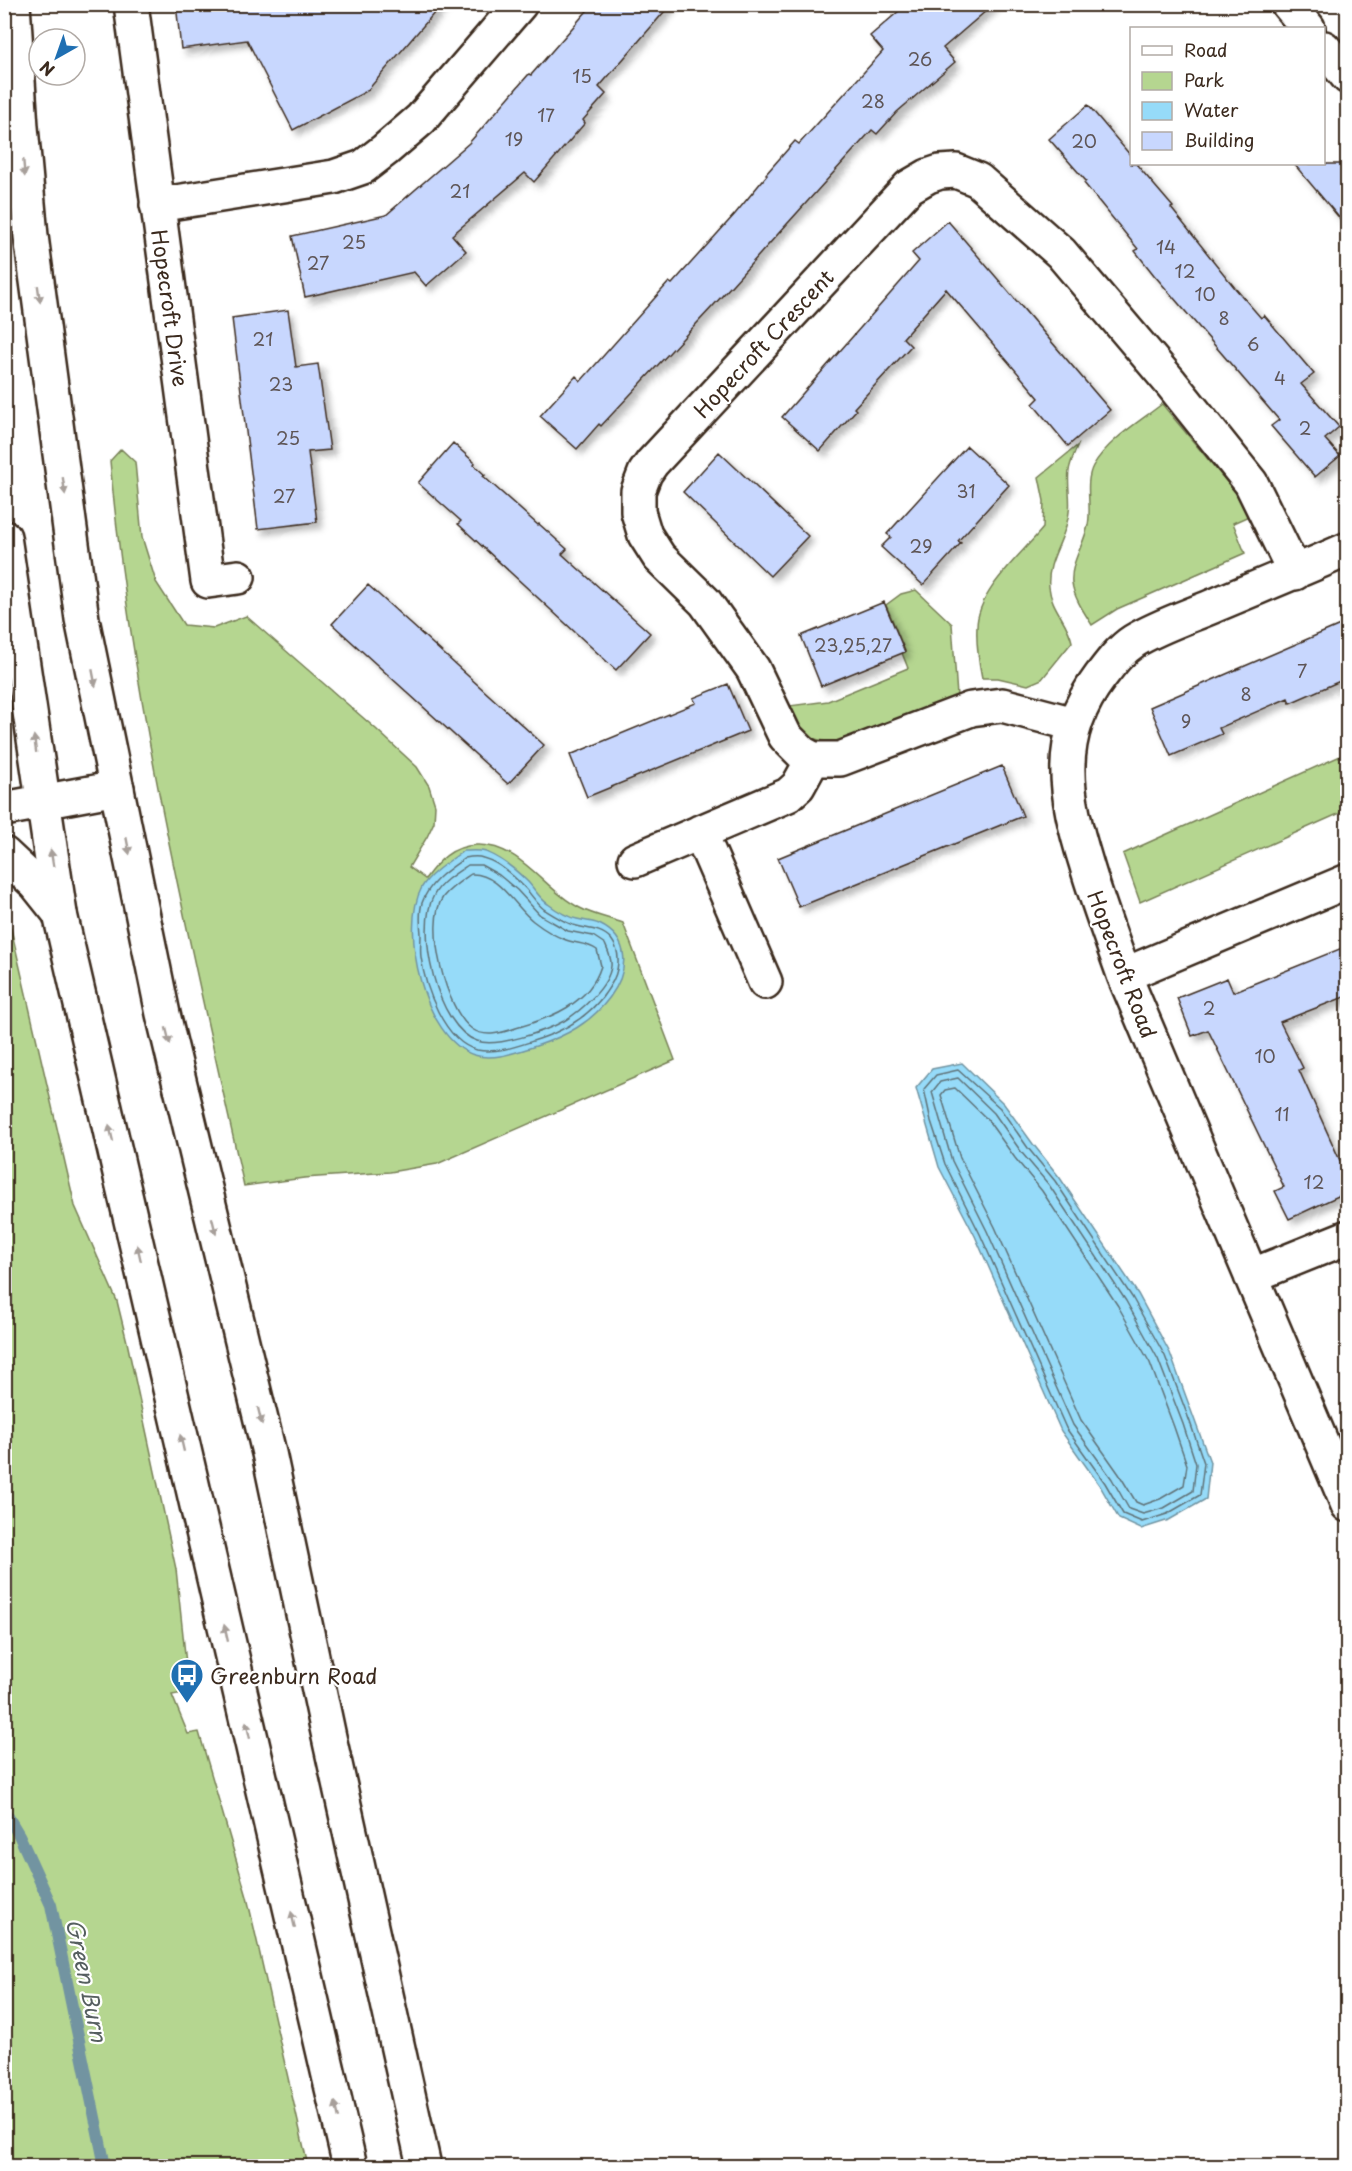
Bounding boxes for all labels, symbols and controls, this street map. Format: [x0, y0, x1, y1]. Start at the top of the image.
north arrow [27, 27, 87, 87]
legend [1130, 27, 1325, 165]
text: Road [1184, 36, 1228, 63]
house number: 26 [908, 45, 932, 72]
text: N [34, 56, 59, 83]
house number: 15 [572, 62, 592, 89]
text: Park [1184, 66, 1224, 93]
house number: 28 [861, 87, 885, 114]
text: Water [1184, 96, 1239, 123]
house number: 17 [537, 101, 555, 128]
house number: 19 [505, 125, 523, 152]
text: Building [1184, 126, 1254, 153]
house number: 20 [1071, 127, 1097, 154]
one-way arrow [19, 158, 29, 177]
house number: 21 [450, 177, 470, 204]
street label: Hopecroft Drive [144, 227, 198, 389]
house number: 25 [342, 228, 366, 255]
house number: 14 [1156, 233, 1176, 260]
house number: 27 [307, 249, 329, 276]
house number: 12 [1175, 257, 1195, 284]
street label: Hopecroft Crescent [686, 262, 840, 424]
house number: 10 [1194, 280, 1216, 307]
one-way arrow [34, 285, 43, 304]
house number: 8 [1218, 304, 1230, 331]
house number: 21 [253, 325, 273, 352]
house number: 6 [1247, 330, 1259, 357]
house number: 4 [1274, 364, 1286, 391]
house number: 23 [269, 370, 293, 397]
house number: 2 [1299, 414, 1311, 441]
house number: 25 [276, 424, 300, 451]
one-way arrow [60, 476, 69, 495]
house number: 31 [957, 477, 975, 504]
house number: 27 [273, 482, 295, 509]
house number: 29 [910, 532, 932, 559]
house number: 23,25,27 [814, 631, 892, 658]
house number: 7 [1297, 657, 1307, 684]
one-way arrow [90, 669, 99, 688]
house number: 8 [1240, 680, 1252, 707]
house number: 9 [1181, 707, 1191, 734]
one-way arrow [30, 734, 39, 753]
one-way arrow [124, 836, 133, 855]
one-way arrow [47, 848, 56, 867]
street label: Hopecroft Road [1080, 886, 1166, 1042]
house number: 2 [1203, 994, 1215, 1021]
one-way arrow [164, 1027, 174, 1046]
house number: 10 [1254, 1042, 1276, 1069]
house number: 11 [1274, 1100, 1290, 1127]
one-way arrow [106, 1124, 116, 1143]
house number: 12 [1304, 1168, 1324, 1195]
one-way arrow [210, 1217, 220, 1235]
one-way arrow [133, 1244, 143, 1262]
one-way arrow [255, 1406, 265, 1425]
one-way arrow [177, 1434, 187, 1452]
one-way arrow [221, 1623, 230, 1642]
bus stop icon: Greenburn Road [169, 1657, 205, 1704]
place label: Greenburn Road [210, 1659, 377, 1691]
one-way arrow [243, 1720, 253, 1739]
one-way arrow [287, 1910, 297, 1929]
water label: Green Burn [59, 1915, 117, 2046]
one-way arrow [331, 2100, 341, 2119]

